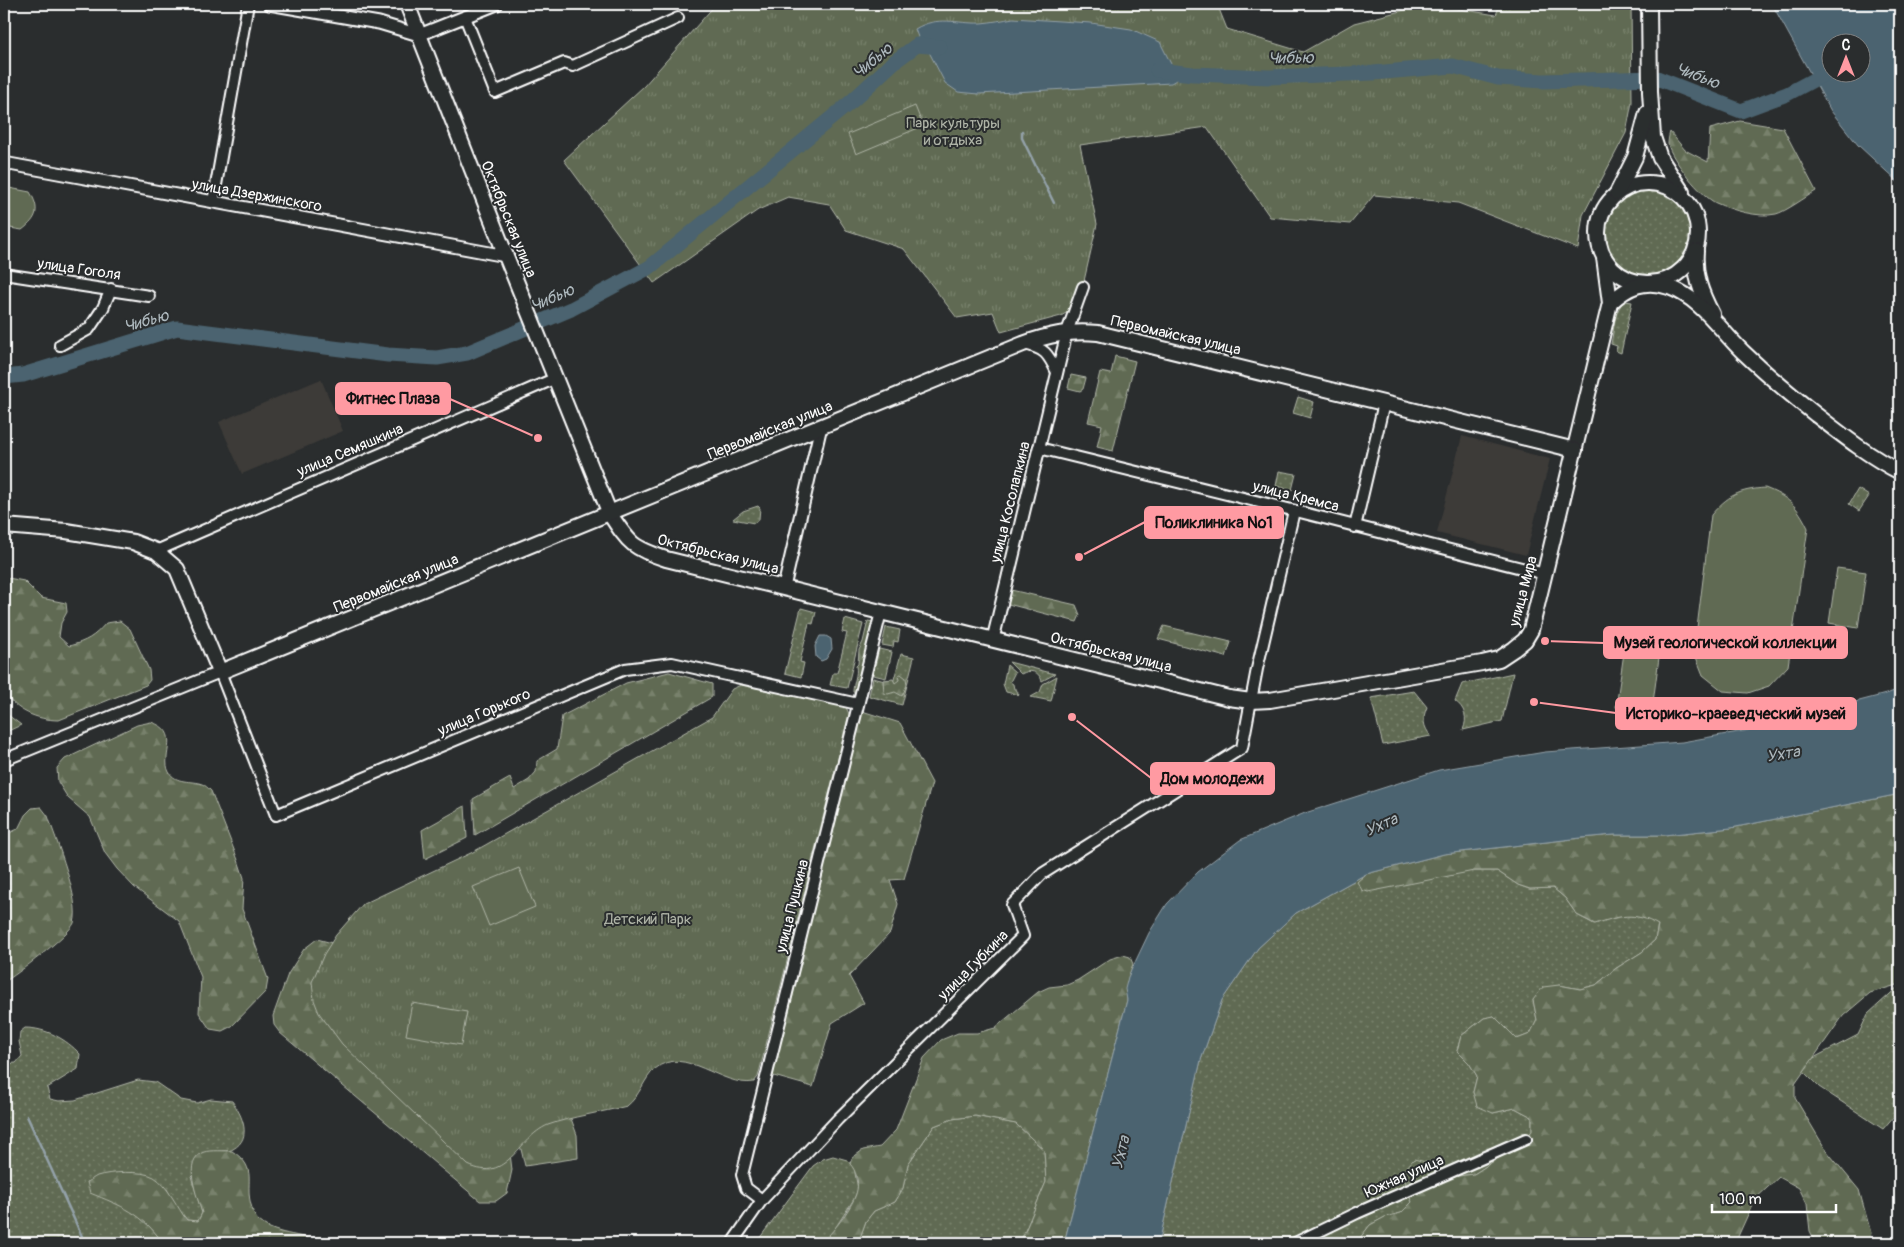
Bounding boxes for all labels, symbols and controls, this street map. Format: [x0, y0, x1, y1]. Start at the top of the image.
north arrow [1822, 32, 1872, 82]
text: С [1842, 37, 1851, 54]
water label: Чибью [849, 38, 897, 83]
water label: Чибью [1268, 48, 1315, 68]
water label: Чибью [1673, 58, 1723, 94]
park label: Парк культуры и отдыха [906, 114, 1000, 150]
street label: Октябрьская улица [476, 158, 541, 280]
street label: улица Дзержинского [189, 175, 323, 216]
street label: улица Гоголя [35, 254, 122, 285]
water label: Чибью [527, 279, 578, 316]
water label: Чибью [122, 305, 172, 337]
street label: Первомайская улица [1109, 311, 1243, 360]
callout: Фитнес Плаза [336, 383, 450, 414]
text: Фитнес Плаза [345, 389, 441, 409]
street label: Первомайская улица [705, 397, 835, 464]
street label: улица Семяшкина [293, 419, 406, 482]
street label: улица Косолапкина [986, 439, 1035, 566]
street label: улица Кремса [1250, 476, 1341, 516]
callout: Поликлиника №1 [1145, 507, 1283, 538]
text: Поликлиника №1 [1155, 513, 1273, 533]
street label: Октябрьская улица [655, 530, 781, 579]
street label: Первомайская улица [331, 550, 461, 617]
street label: улица Мира [1505, 554, 1542, 629]
callout: Музей геологической коллекции [1604, 627, 1847, 658]
street label: Октябрьская улица [1048, 628, 1174, 677]
text: Музей геологической коллекции [1614, 633, 1837, 653]
street label: улица Горького [434, 684, 533, 741]
callout: Историко-краеведческий музей [1616, 698, 1856, 729]
text: Историко-краеведческий музей [1626, 704, 1846, 724]
water label: Ухта [1765, 741, 1803, 766]
callout: Дом молодежи [1151, 763, 1274, 794]
text: Дом молодежи [1159, 769, 1264, 789]
water label: Ухта [1362, 808, 1402, 841]
street label: улица Пушкина [771, 857, 813, 956]
park label: Детский Парк [603, 910, 692, 929]
street label: улица Губкина [934, 926, 1013, 1005]
water label: Ухта [1107, 1132, 1135, 1171]
street label: Южная улица [1362, 1151, 1447, 1202]
scale bar [1712, 1182, 1835, 1214]
text: 100 m [1719, 1190, 1762, 1209]

